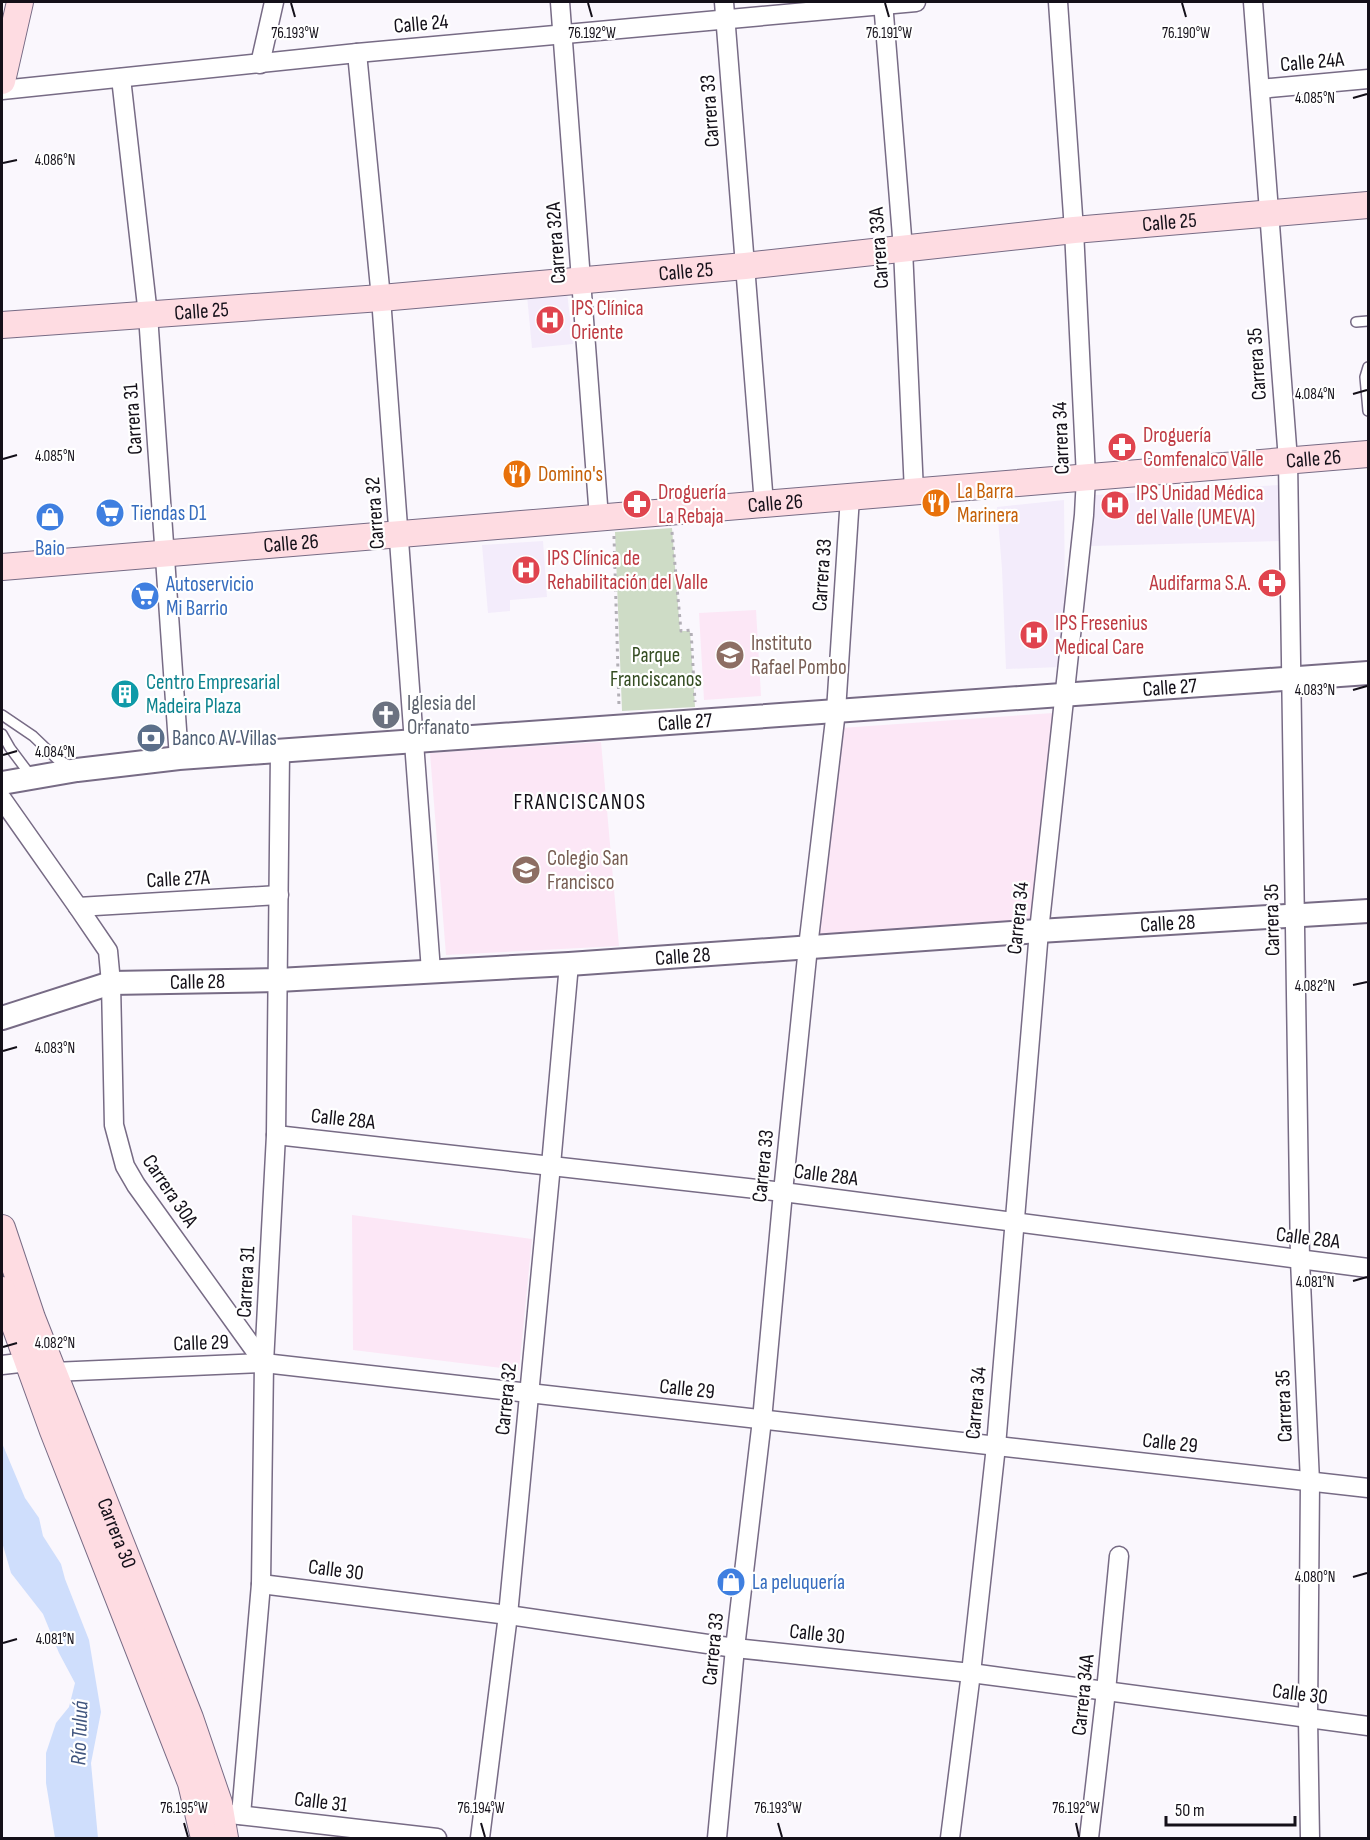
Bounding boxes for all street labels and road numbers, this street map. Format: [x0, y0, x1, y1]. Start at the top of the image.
street label: Calle 24 [393, 9, 450, 39]
street label: Calle 24A [1279, 47, 1346, 77]
street label: Carrera 33 [695, 74, 725, 148]
street label: Carrera 32A [541, 200, 571, 285]
street label: Carrera 33A [864, 205, 894, 290]
street label: Calle 25 [1141, 207, 1198, 237]
street label: Calle 25 [658, 256, 714, 286]
street label: Calle 25 [173, 296, 230, 325]
street label: Carrera 35 [1242, 327, 1272, 401]
street label: Carrera 31 [118, 382, 148, 455]
street label: Carrera 34 [1047, 401, 1075, 475]
street label: Calle 26 [1285, 444, 1342, 473]
street label: Carrera 32 [360, 476, 390, 550]
street label: Calle 26 [747, 488, 804, 518]
street label: Calle 26 [262, 528, 320, 558]
street label: Carrera 33 [807, 538, 837, 612]
street label: Calle 27 [1142, 673, 1198, 702]
street label: Calle 27 [657, 707, 714, 736]
street label: Calle 27A [146, 865, 211, 893]
street label: Carrera 34 [1002, 880, 1034, 956]
street label: Carrera 35 [1259, 884, 1285, 956]
street label: Calle 28 [1139, 909, 1196, 937]
street label: Calle 28 [654, 942, 711, 970]
street label: Calle 28 [170, 968, 225, 994]
street label: Calle 28A [310, 1103, 377, 1135]
street label: Carrera 33 [747, 1128, 779, 1204]
street label: Carrera 30A [137, 1150, 204, 1233]
street label: Calle 28A [793, 1159, 860, 1191]
street label: Calle 28A [1275, 1222, 1342, 1254]
street label: Carrera 31 [232, 1245, 260, 1318]
street label: Calle 29 [173, 1330, 229, 1356]
street label: Carrera 32 [490, 1362, 522, 1436]
street label: Carrera 34 [960, 1365, 992, 1440]
street label: Carrera 35 [1270, 1369, 1298, 1443]
street label: Calle 29 [658, 1374, 716, 1404]
street label: Calle 29 [1141, 1428, 1199, 1458]
street label: Carrera 30 [92, 1494, 142, 1572]
street label: Calle 30 [307, 1554, 365, 1586]
street label: Carrera 33 [697, 1611, 729, 1687]
street label: Calle 30 [788, 1619, 846, 1649]
street label: Carrera 34A [1066, 1652, 1100, 1737]
street label: Calle 30 [1271, 1678, 1329, 1710]
street label: Calle 31 [293, 1786, 350, 1818]

